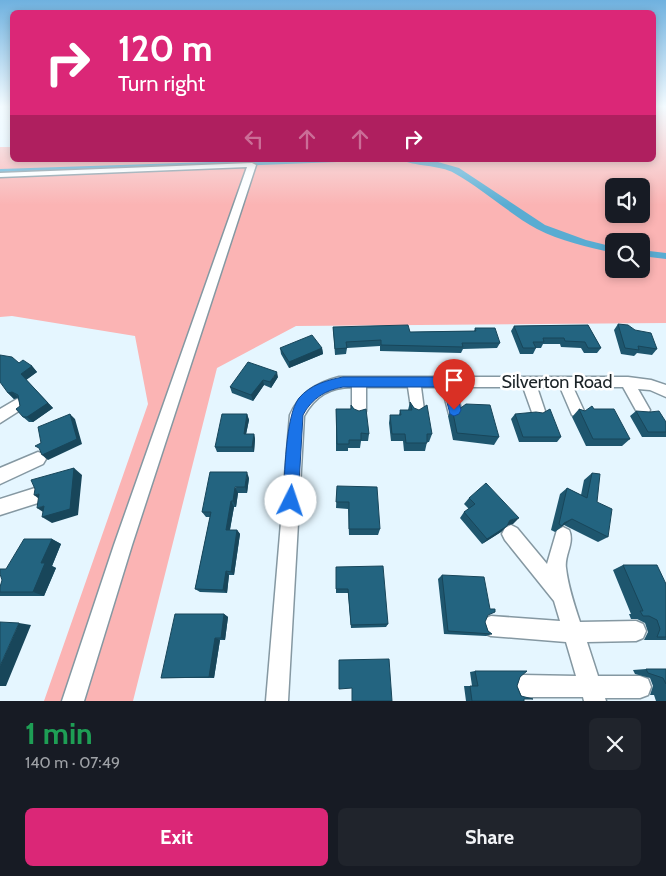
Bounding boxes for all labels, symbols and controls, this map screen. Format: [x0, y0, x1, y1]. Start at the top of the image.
text: 120 m [118, 27, 212, 70]
icon: right [35, 30, 100, 95]
text: Turn right [118, 70, 205, 97]
icon: left [240, 125, 268, 153]
icon: ahead [293, 125, 321, 153]
icon: ahead [346, 125, 374, 153]
icon: right [399, 125, 427, 153]
map controls [605, 178, 650, 278]
button: sound [605, 178, 650, 223]
button: search [605, 233, 650, 278]
pin [433, 359, 475, 410]
icon: arrive [440, 366, 468, 394]
street label: Silverton Road [502, 371, 613, 393]
position arrow [264, 474, 316, 526]
text: 1 min [25, 715, 93, 752]
button: close [589, 718, 641, 770]
text: 140 m · 07:49 [25, 753, 120, 772]
button: Exit [25, 808, 328, 866]
button: Share [338, 808, 641, 866]

